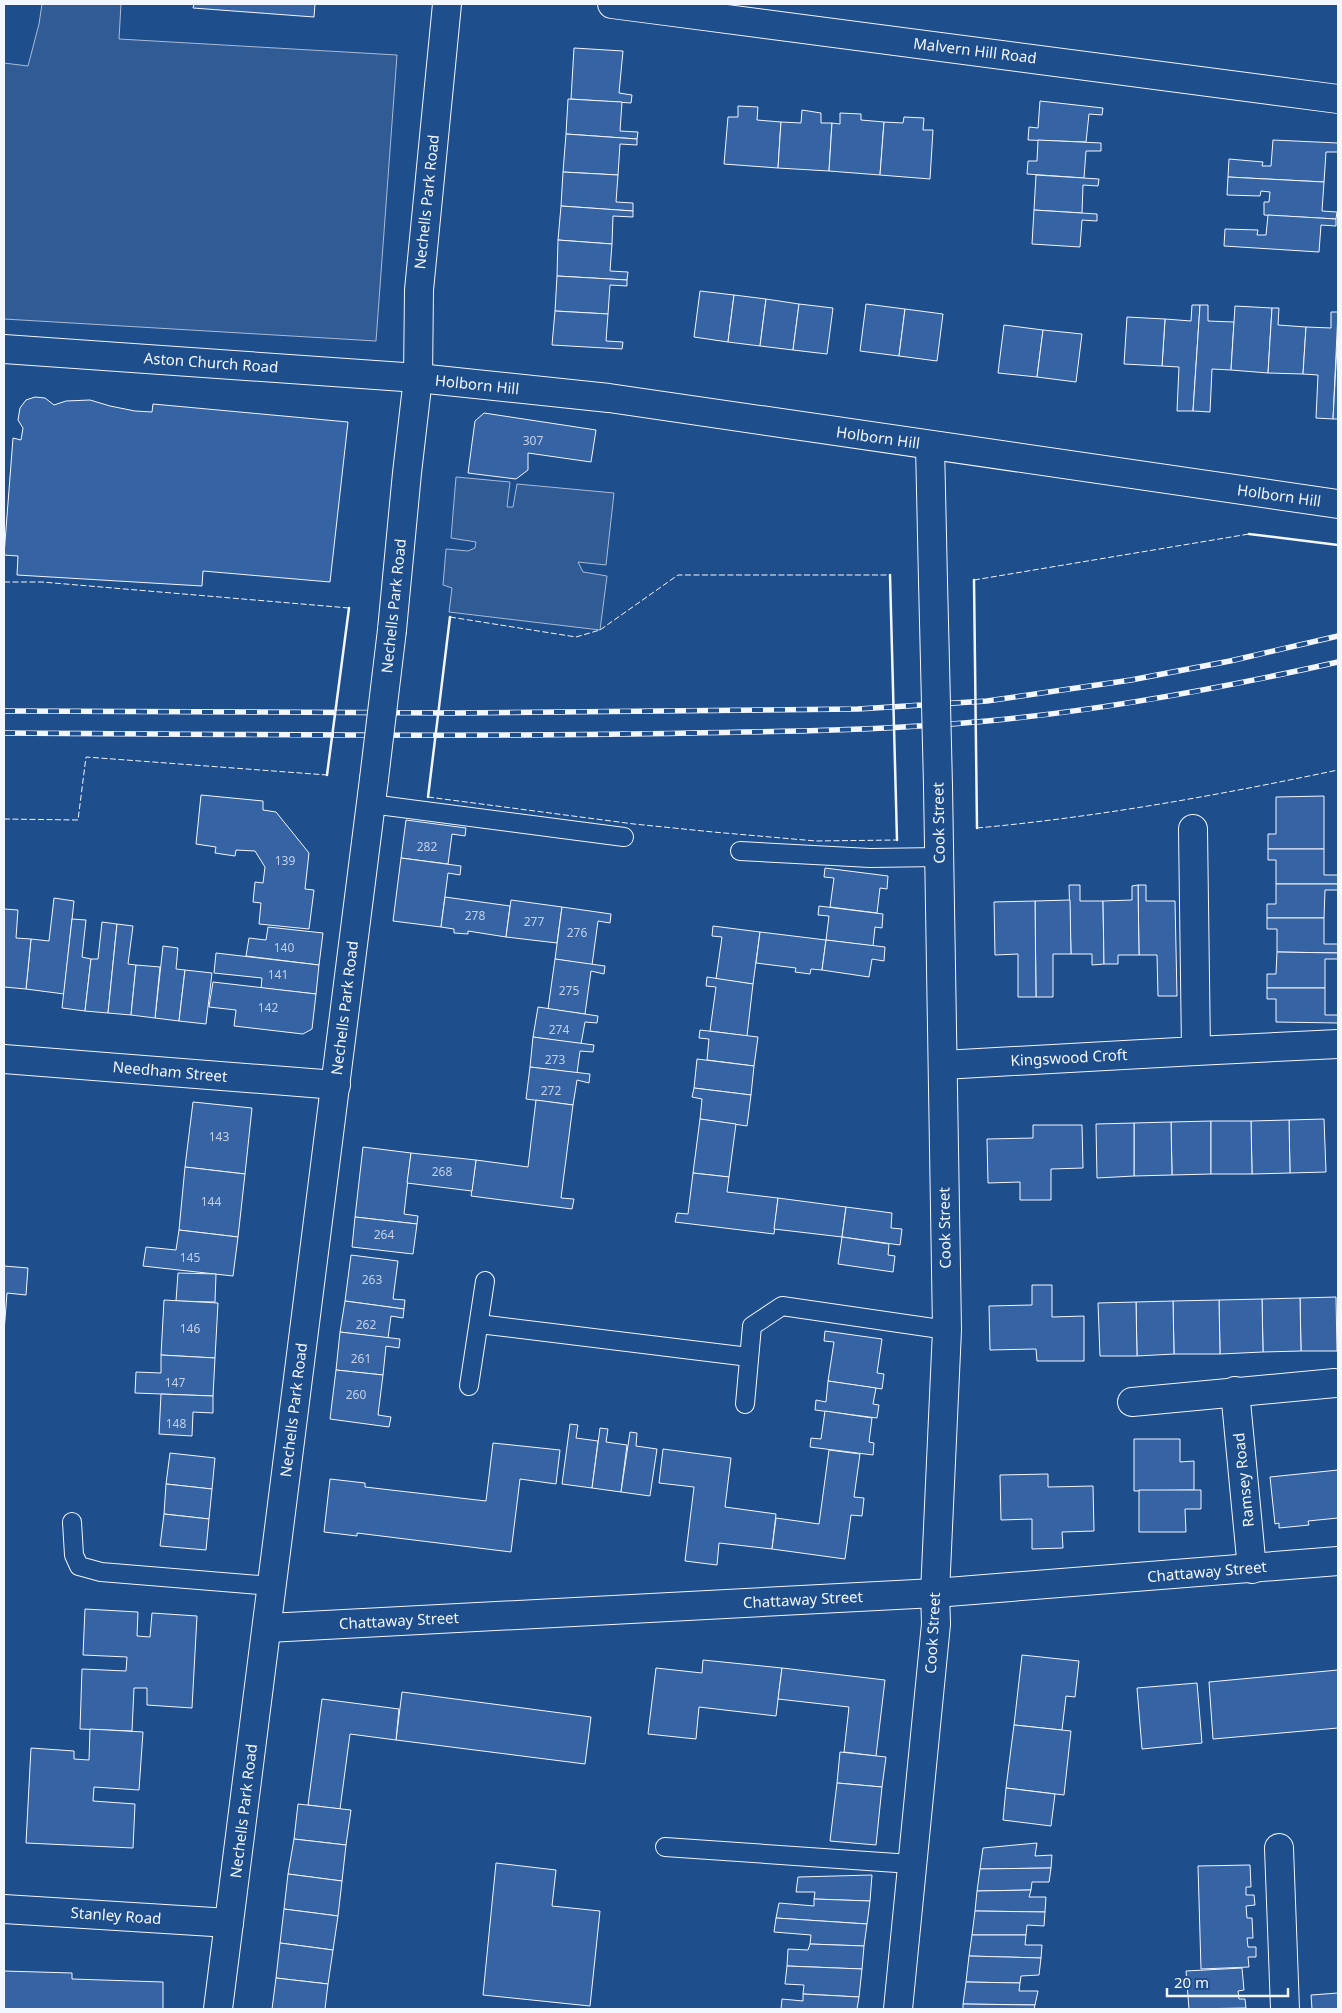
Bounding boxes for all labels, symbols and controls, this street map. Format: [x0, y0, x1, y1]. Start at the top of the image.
street label: Malvern Hill Road [912, 33, 1038, 67]
street label: Nechells Park Road [409, 134, 443, 270]
street label: Aston Church Road [143, 347, 279, 377]
street label: Holborn Hill [434, 370, 520, 398]
street label: Holborn Hill [835, 421, 921, 453]
house number: 307 [523, 432, 543, 449]
street label: Holborn Hill [1236, 479, 1322, 511]
street label: Nechells Park Road [376, 538, 410, 674]
street label: Cook Street [927, 782, 949, 864]
house number: 282 [417, 838, 437, 855]
house number: 139 [275, 852, 295, 869]
house number: 278 [465, 907, 485, 924]
house number: 277 [524, 913, 544, 930]
house number: 276 [567, 924, 587, 941]
house number: 140 [274, 939, 294, 956]
street label: Nechells Park Road [326, 940, 362, 1076]
house number: 141 [268, 966, 288, 983]
house number: 275 [559, 982, 579, 999]
house number: 142 [258, 999, 278, 1016]
house number: 274 [549, 1021, 569, 1038]
street label: Kingswood Croft [1010, 1044, 1128, 1070]
house number: 273 [545, 1051, 565, 1068]
street label: Needham Street [112, 1056, 229, 1086]
house number: 272 [541, 1082, 561, 1099]
house number: 143 [209, 1128, 229, 1145]
house number: 268 [432, 1163, 452, 1180]
street label: Cook Street [933, 1187, 955, 1269]
house number: 144 [201, 1193, 221, 1210]
house number: 264 [374, 1226, 394, 1243]
house number: 145 [180, 1249, 200, 1266]
house number: 263 [362, 1271, 382, 1288]
house number: 262 [356, 1316, 376, 1333]
house number: 146 [180, 1320, 200, 1337]
street label: Nechells Park Road [275, 1342, 311, 1478]
house number: 261 [351, 1350, 371, 1367]
house number: 147 [165, 1374, 185, 1391]
house number: 260 [346, 1386, 366, 1403]
house number: 148 [166, 1415, 186, 1432]
street label: Ramsey Road [1228, 1432, 1258, 1528]
street label: Chattaway Street [1146, 1556, 1268, 1586]
street label: Chattaway Street [742, 1586, 864, 1612]
street label: Cook Street [920, 1591, 944, 1674]
street label: Chattaway Street [338, 1607, 460, 1633]
street label: Nechells Park Road [225, 1743, 261, 1879]
street label: Stanley Road [70, 1902, 162, 1928]
scale bar [1167, 1966, 1288, 1998]
text: 20 m [1174, 1972, 1209, 1992]

